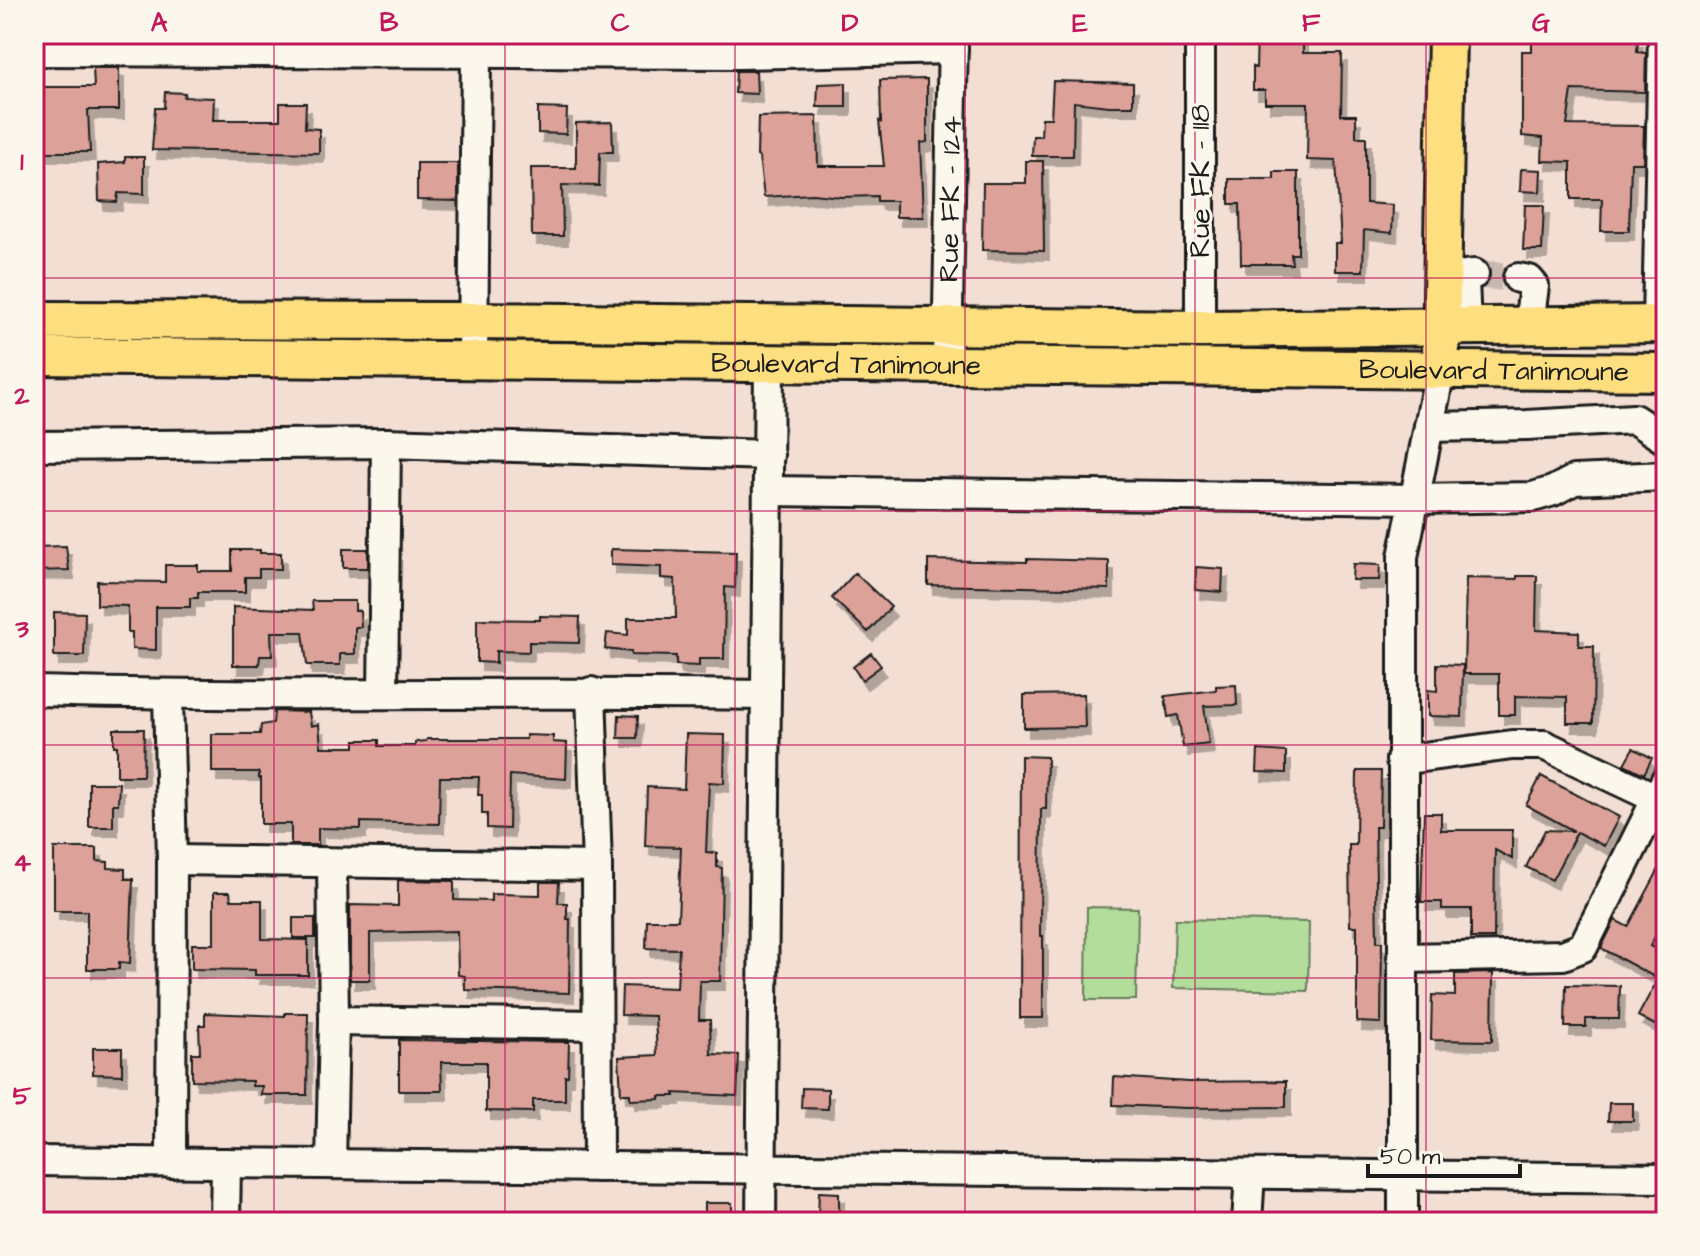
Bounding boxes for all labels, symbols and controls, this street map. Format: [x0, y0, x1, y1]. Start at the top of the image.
text: A [151, 5, 168, 41]
text: B [380, 5, 399, 41]
text: C [611, 5, 630, 41]
text: D [842, 5, 859, 41]
text: E [1072, 5, 1088, 41]
text: F [1302, 5, 1321, 41]
text: G [1532, 5, 1550, 41]
street label: Rue FK - 118 [1181, 104, 1220, 258]
street label: Rue FK - 124 [929, 115, 971, 283]
text: 1 [20, 144, 24, 180]
street label: Boulevard Tanimoune [711, 343, 981, 385]
street label: Boulevard Tanimoune [1359, 349, 1629, 391]
text: 2 [14, 378, 30, 414]
text: 3 [14, 611, 29, 647]
text: 4 [13, 845, 31, 881]
text: 5 [13, 1078, 32, 1114]
scale bar [1368, 1128, 1520, 1178]
text: 50 m [1380, 1140, 1441, 1174]

